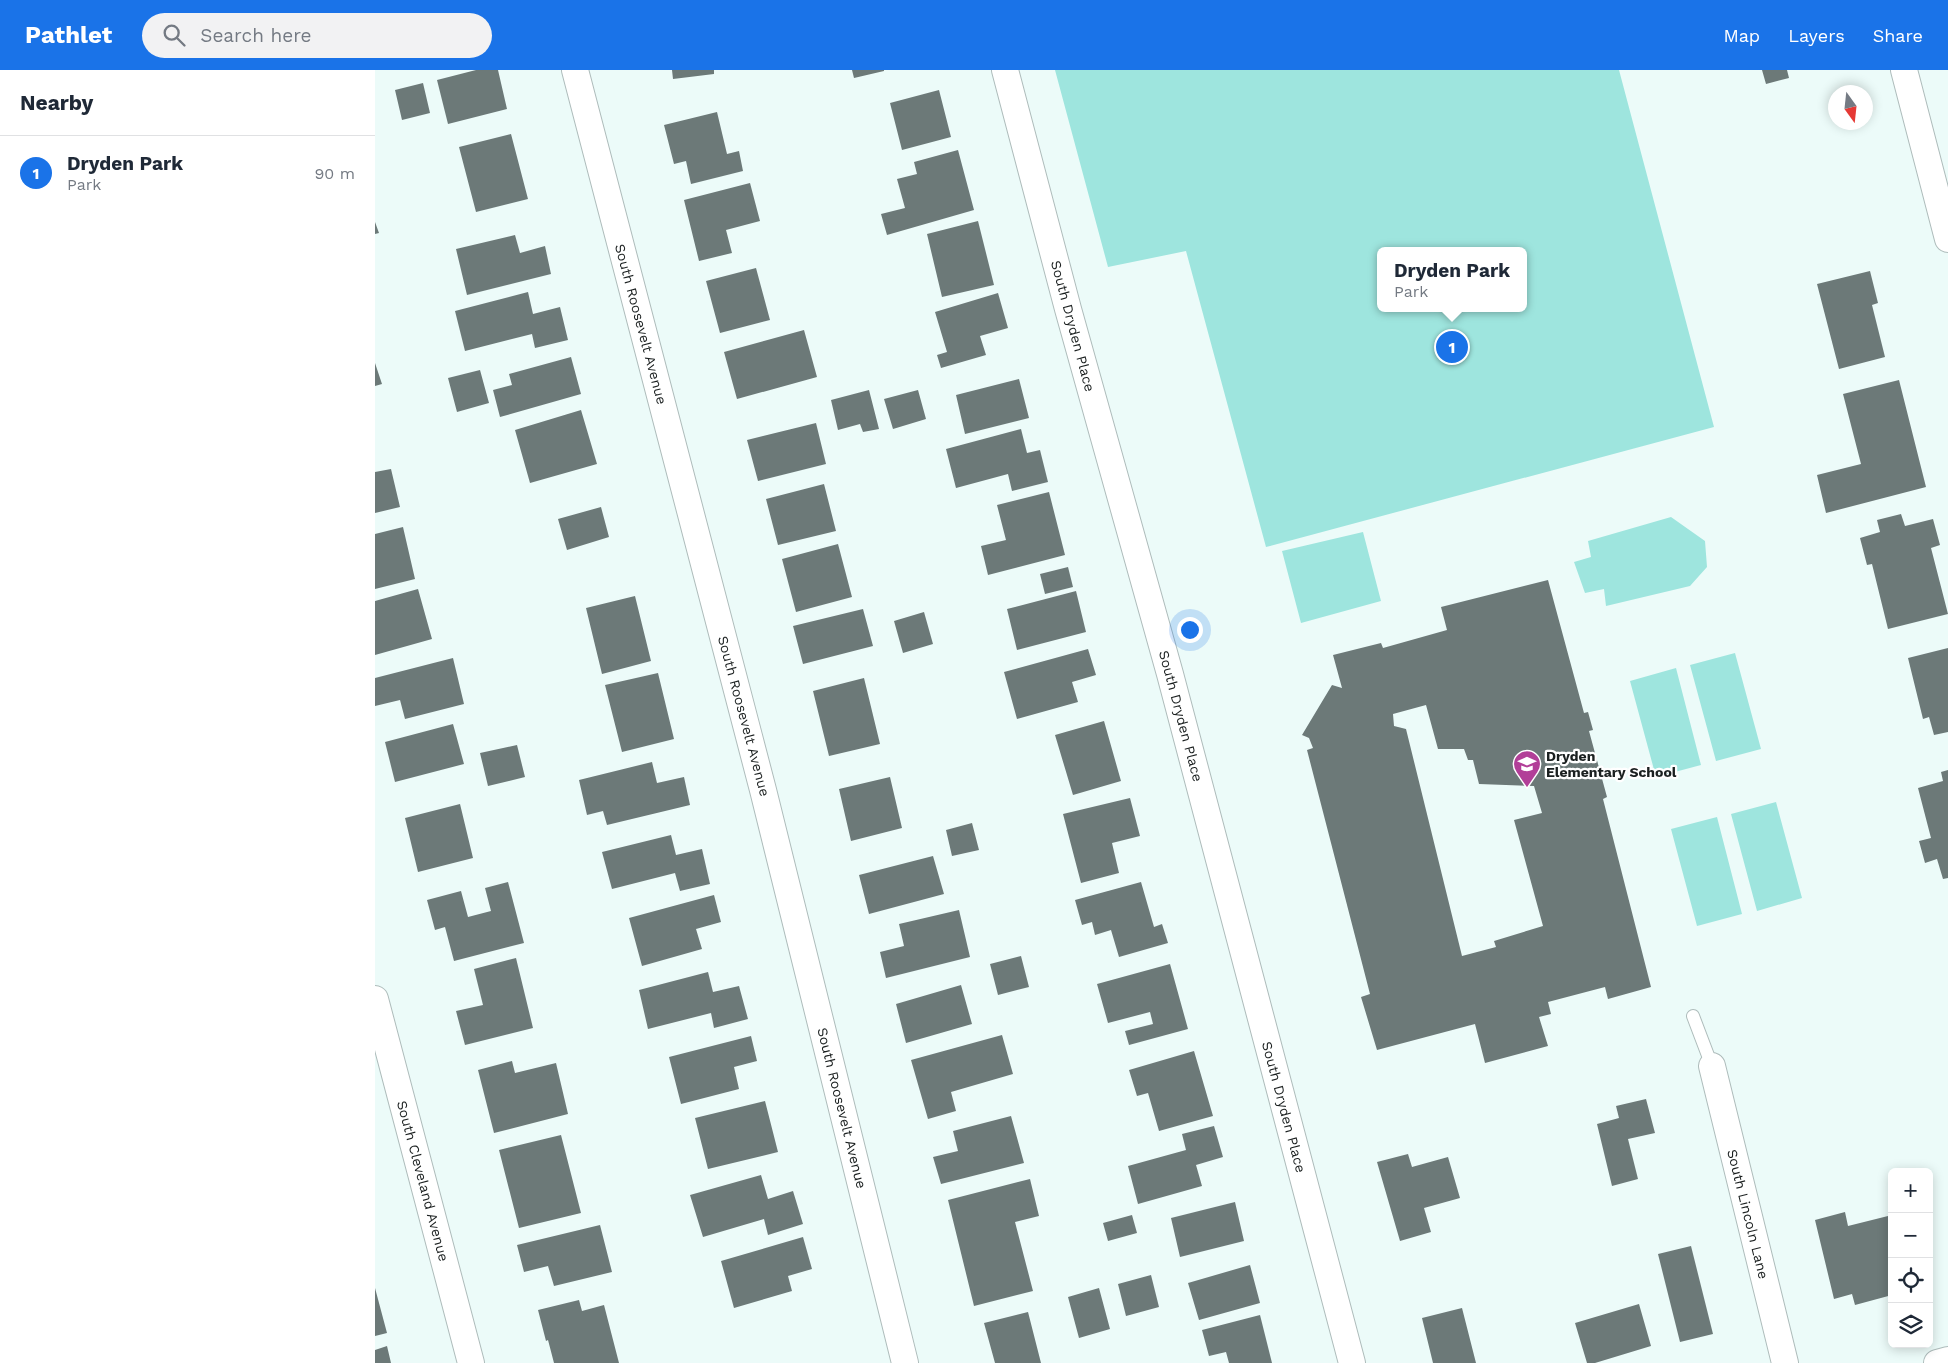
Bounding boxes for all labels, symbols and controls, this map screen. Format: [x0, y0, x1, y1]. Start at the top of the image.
search box [142, 13, 492, 58]
text: Pathlet [25, 21, 112, 49]
icon: search [160, 21, 188, 49]
text: Search here [200, 24, 312, 47]
text: Map [1723, 25, 1760, 46]
text: Layers [1788, 25, 1845, 46]
text: Share [1873, 25, 1923, 46]
north arrow [1828, 85, 1873, 130]
text: Nearby [20, 90, 93, 115]
text: Dryden Park [67, 152, 183, 175]
text: 1 [33, 164, 39, 183]
text: 90 m [314, 164, 355, 183]
text: Park [67, 175, 101, 194]
street label: South Roosevelt Avenue [612, 242, 670, 406]
popup [1377, 247, 1527, 312]
street label: South Dryden Place [1048, 259, 1098, 393]
text: Dryden Park [1394, 259, 1510, 282]
text: Park [1394, 282, 1428, 301]
pin: 1 [1436, 328, 1468, 366]
your location [1177, 617, 1203, 643]
street label: South Roosevelt Avenue [715, 634, 773, 798]
street label: South Dryden Place [1156, 649, 1206, 783]
place label: Dryden Elementary School [1546, 748, 1677, 780]
school or university icon: Dryden Elementary School [1512, 749, 1542, 788]
street label: South Roosevelt Avenue [814, 1026, 870, 1190]
street label: South Dryden Place [1259, 1040, 1309, 1174]
street label: South Cleveland Avenue [394, 1099, 452, 1263]
street label: South Lincoln Lane [1724, 1147, 1772, 1281]
map controls [1888, 1168, 1933, 1348]
button: + [1888, 1168, 1933, 1213]
button: − [1888, 1213, 1933, 1258]
button: locate [1888, 1258, 1933, 1303]
button: layers [1888, 1303, 1933, 1348]

